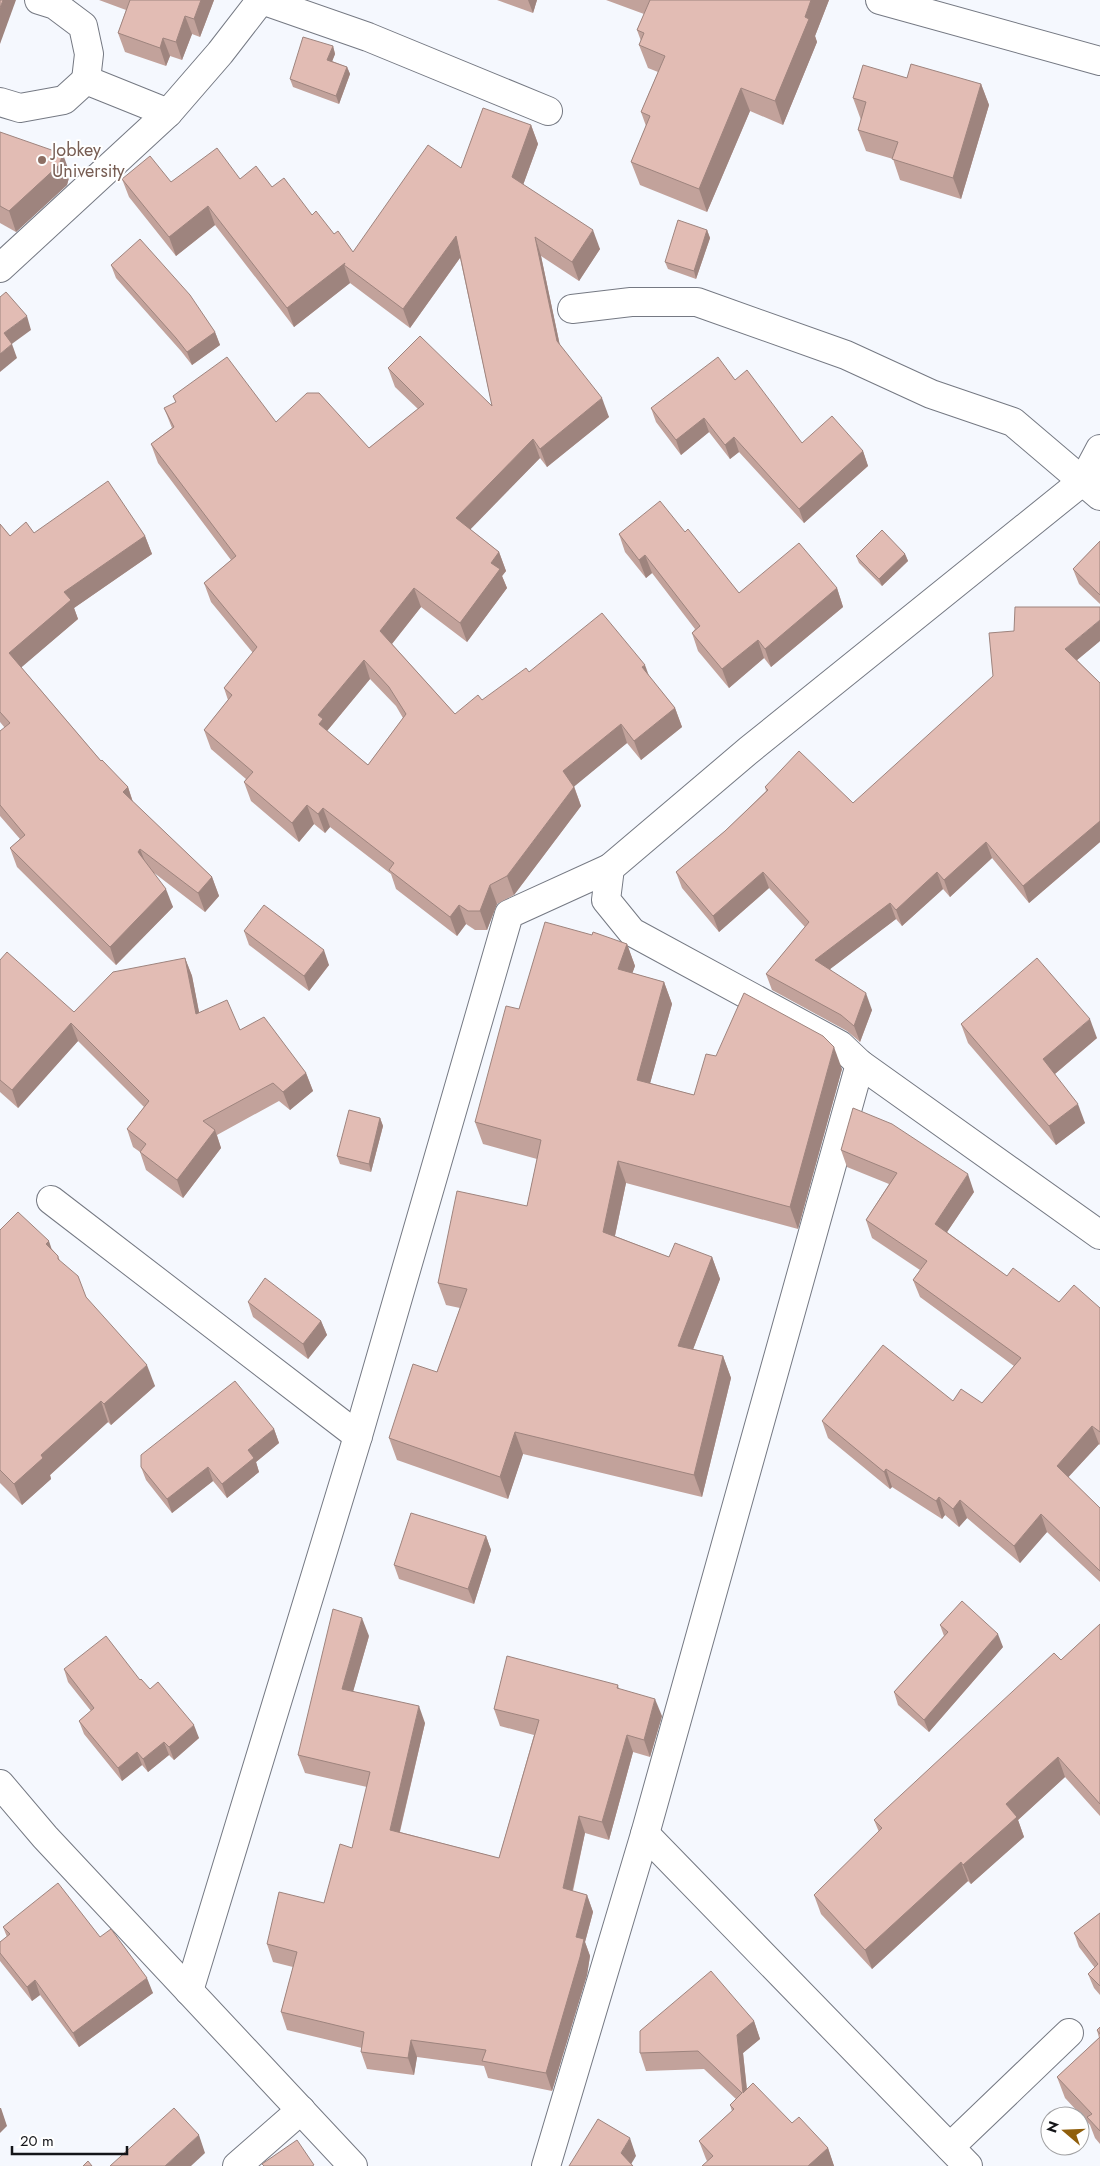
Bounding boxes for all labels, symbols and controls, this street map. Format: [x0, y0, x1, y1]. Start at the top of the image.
place label: Jobkey University [50, 137, 125, 184]
marker: Jobkey University [36, 154, 48, 166]
north arrow [1040, 2106, 1090, 2156]
text: N [1041, 2118, 1064, 2135]
scale bar [12, 2124, 128, 2156]
text: 20 m [20, 2130, 54, 2152]

